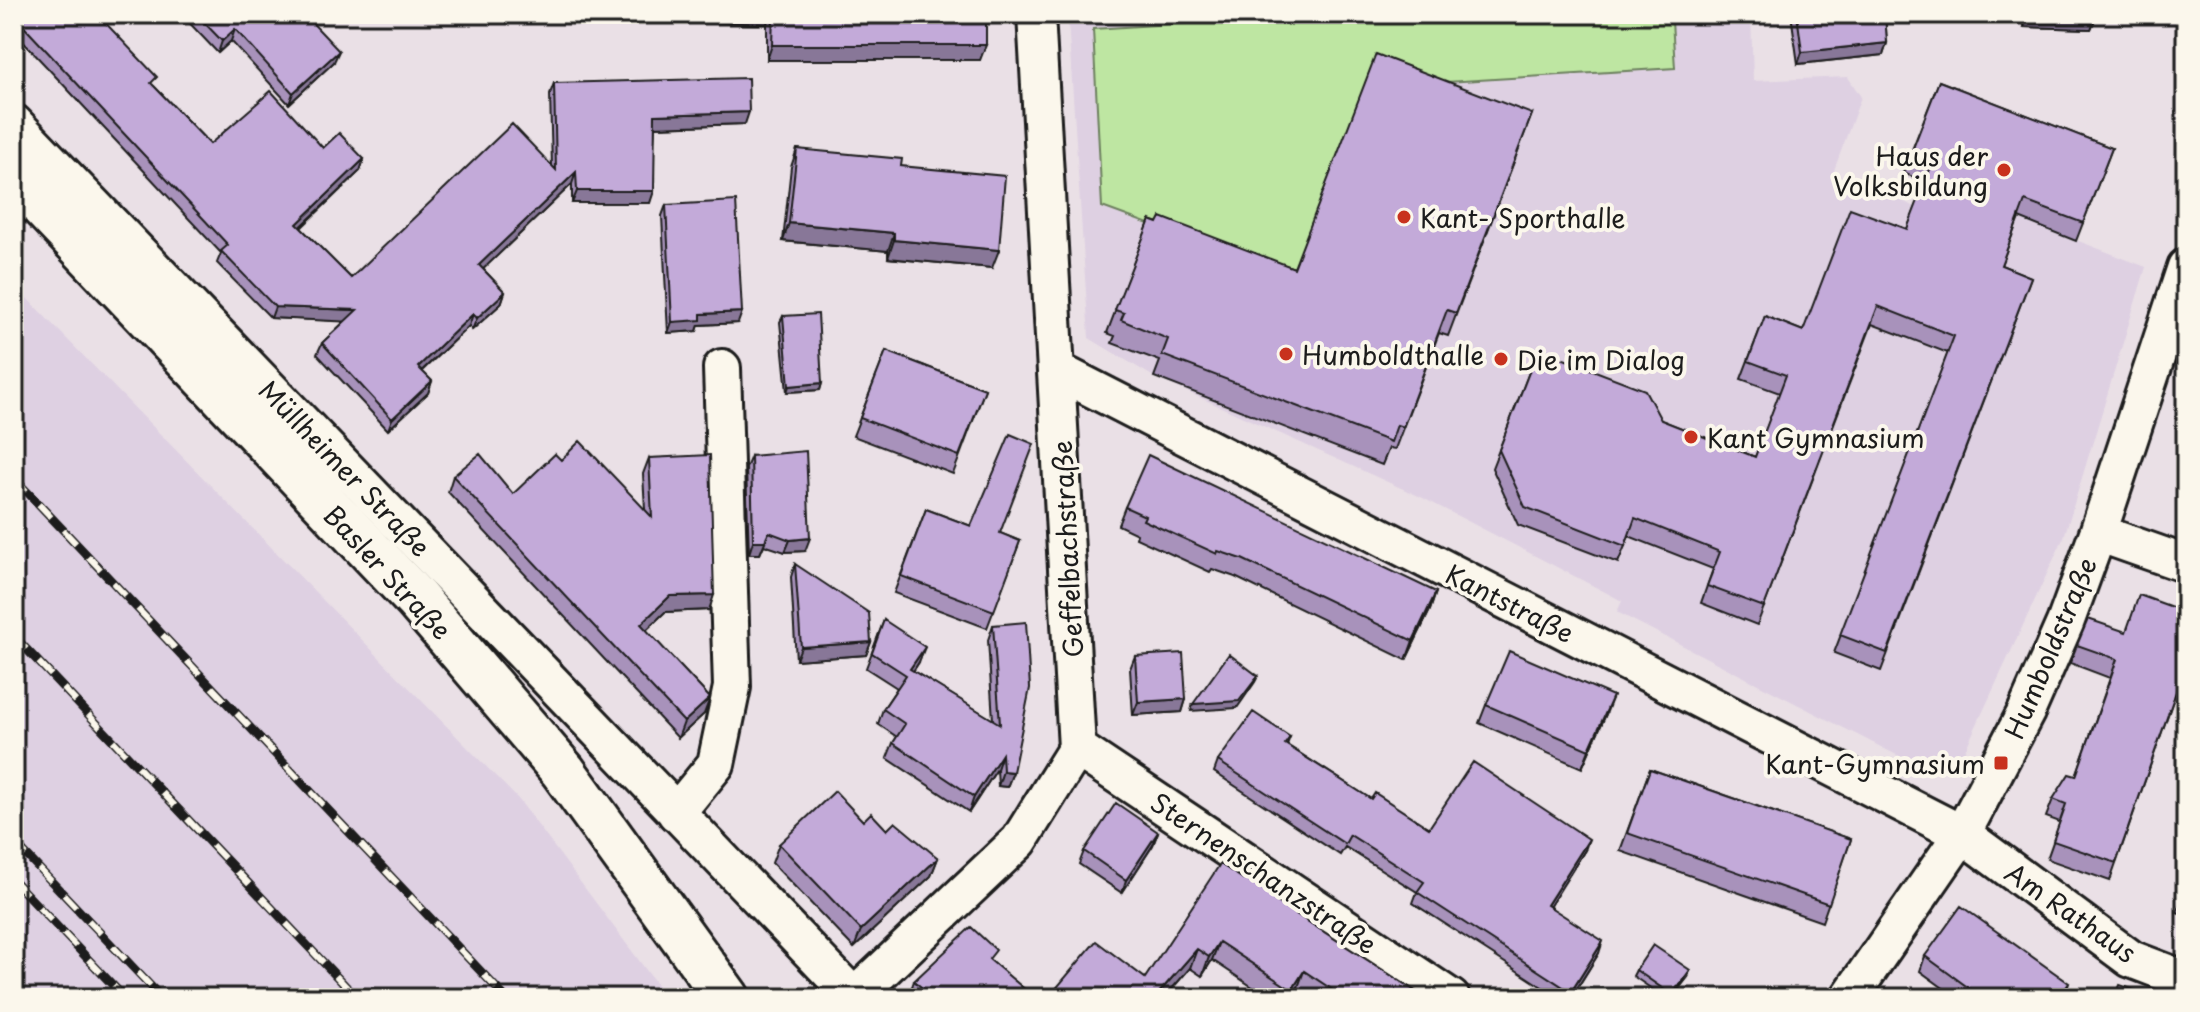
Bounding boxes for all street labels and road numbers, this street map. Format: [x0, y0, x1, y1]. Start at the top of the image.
street label: Müllheimer Straße [250, 371, 440, 565]
street label: Geffelbachstraße [1042, 440, 1092, 658]
street label: Basler Straße [315, 496, 461, 648]
street label: Humboldstraße [1994, 551, 2106, 745]
street label: Kantstraße [1439, 554, 1581, 652]
street label: Sternenschanzstraße [1143, 783, 1385, 963]
street label: Am Rathaus [1998, 853, 2144, 971]

